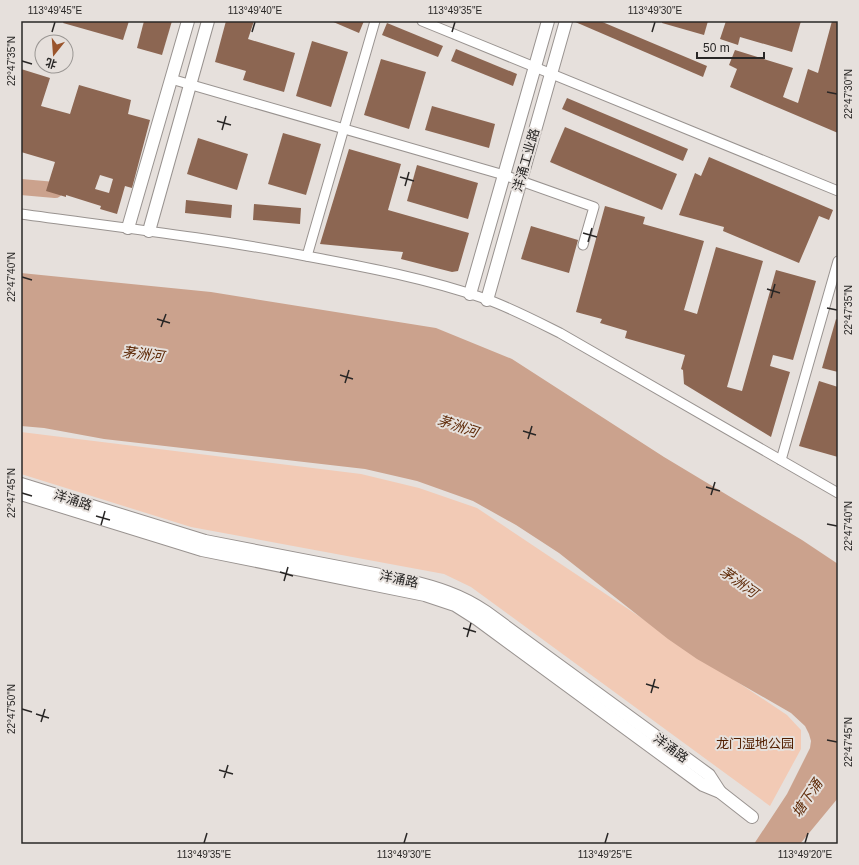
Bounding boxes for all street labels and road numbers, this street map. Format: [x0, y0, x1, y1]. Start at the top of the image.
street label: 洋涌工业路 [510, 127, 542, 193]
street label: 洋涌路 [52, 487, 94, 513]
street label: 洋涌路 [378, 568, 420, 590]
street label: 洋涌路 [651, 730, 691, 766]

